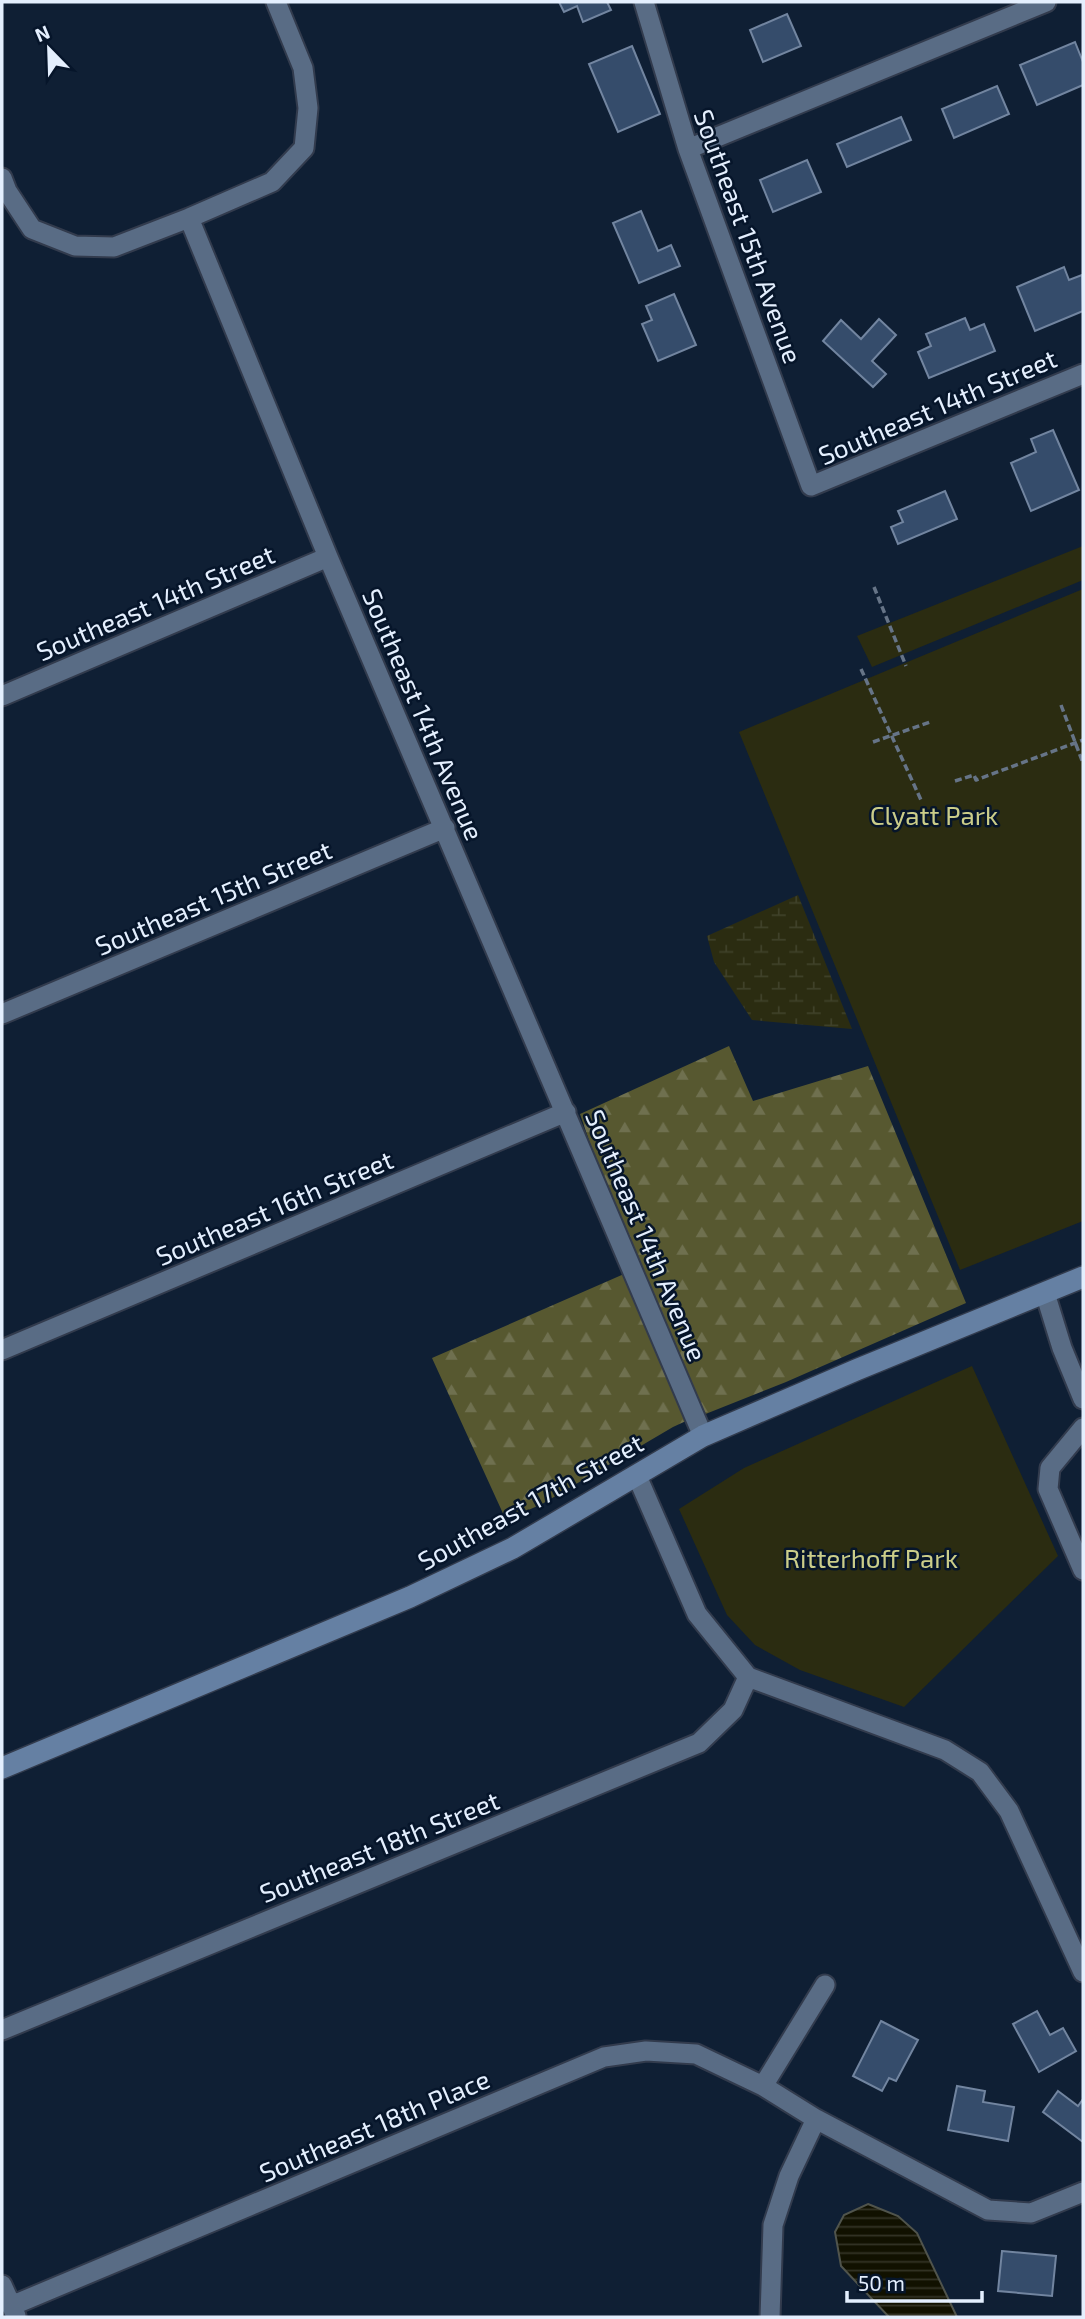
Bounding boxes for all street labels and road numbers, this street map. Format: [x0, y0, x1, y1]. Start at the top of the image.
street label: Southeast 15th Avenue [689, 105, 809, 367]
street label: Southeast 14th Street [813, 342, 1061, 470]
street label: Southeast 14th Street [31, 538, 279, 666]
street label: Southeast 14th Avenue [357, 584, 491, 844]
street label: Southeast 15th Street [90, 833, 336, 961]
street label: Southeast 14th Avenue [580, 1105, 714, 1365]
street label: Southeast 16th Street [151, 1143, 397, 1271]
street label: Southeast 17th Street [412, 1426, 648, 1576]
street label: Southeast 18th Street [255, 1784, 503, 1908]
street label: Southeast 18th Place [254, 2062, 494, 2188]

